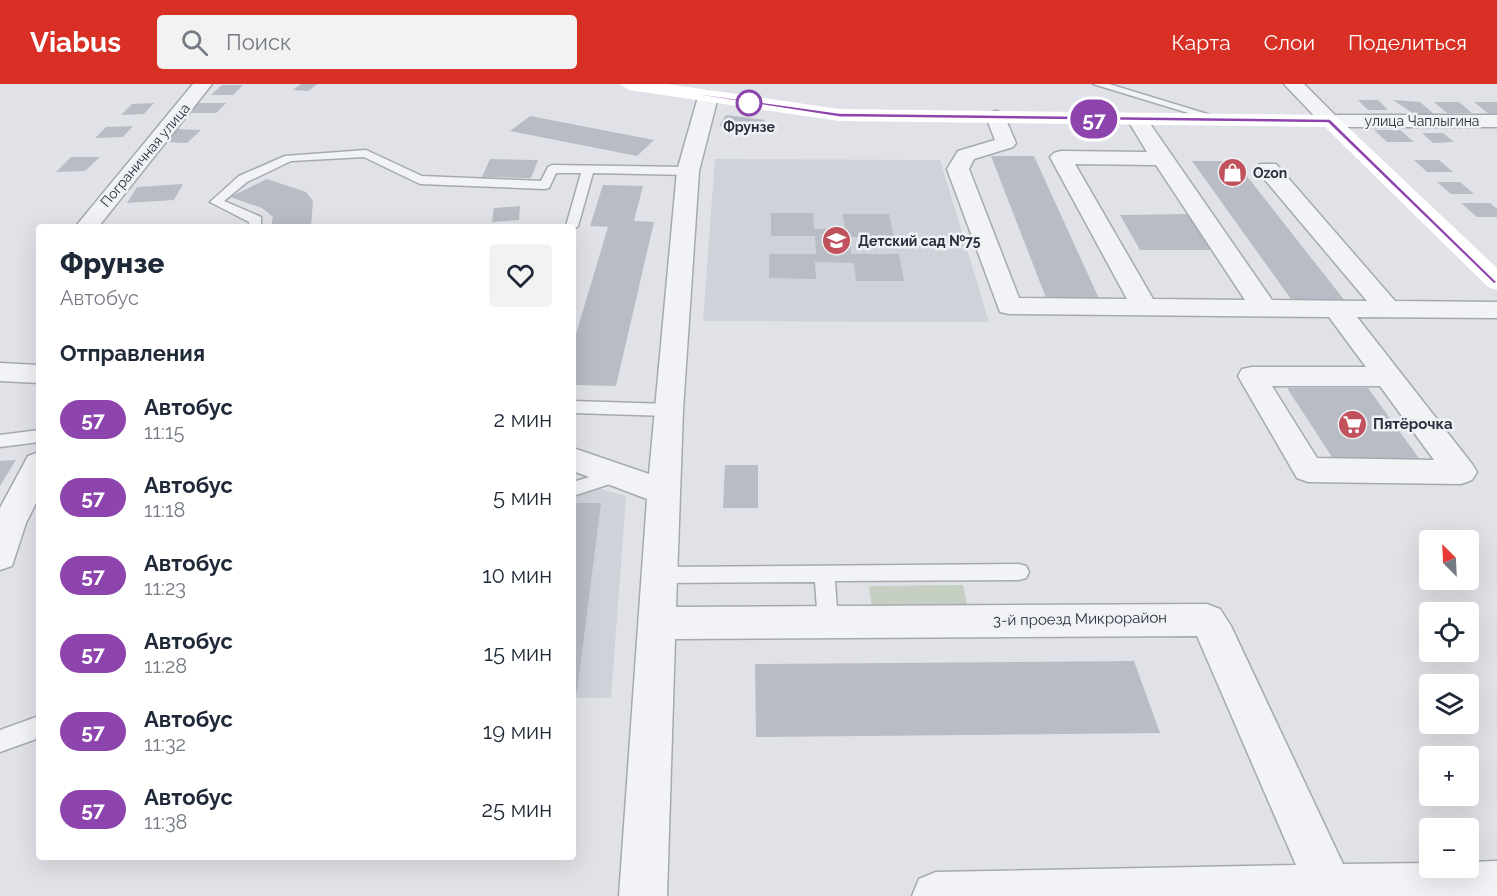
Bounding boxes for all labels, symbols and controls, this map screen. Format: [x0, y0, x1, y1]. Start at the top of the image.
search box [157, 15, 577, 69]
text: Viabus [30, 26, 121, 59]
icon: search [178, 26, 211, 59]
text: Поиск [226, 29, 291, 55]
text: Карта [1172, 30, 1231, 55]
text: Слои [1264, 30, 1315, 55]
text: Поделиться [1348, 30, 1467, 55]
marker: Фрунзе [736, 90, 762, 116]
line badge: 57 [1067, 99, 1121, 138]
street label: Пограничная улица [97, 100, 193, 210]
text: 57 [1082, 107, 1106, 132]
street label: улица Чаплыгина [1364, 113, 1480, 129]
place label: Фрунзе [723, 119, 775, 135]
shop icon: Ozon [1216, 157, 1248, 189]
place label: Ozon [1253, 165, 1287, 181]
school or university icon: Детский сад №75 [821, 225, 853, 257]
place label: Детский сад №75 [858, 233, 981, 249]
button: heart [489, 244, 552, 307]
text: Фрунзе [60, 247, 164, 280]
text: Автобус [60, 286, 139, 310]
text: Отправления [60, 340, 205, 366]
text: Автобус [144, 394, 233, 420]
text: 2 мин [494, 406, 552, 432]
text: 57 [81, 407, 105, 432]
supermarket icon: Пятёрочка [1336, 408, 1368, 440]
place label: Пятёрочка [1373, 415, 1453, 433]
text: 11:15 [144, 420, 184, 444]
text: Автобус [144, 472, 233, 498]
text: 5 мин [493, 484, 552, 510]
text: 57 [81, 485, 105, 510]
text: 11:18 [144, 498, 185, 522]
north arrow [1419, 530, 1479, 590]
map controls [1419, 530, 1479, 878]
text: Автобус [144, 550, 233, 576]
text: 10 мин [482, 562, 552, 588]
text: 57 [81, 563, 105, 588]
text: 11:23 [144, 576, 186, 600]
button: locate [1419, 602, 1479, 662]
street label: 3-й проезд Микрорайон [993, 608, 1167, 630]
text: Автобус [144, 628, 233, 654]
text: 15 мин [484, 640, 552, 666]
text: 57 [81, 641, 105, 666]
text: 11:28 [144, 654, 187, 678]
button: layers [1419, 674, 1479, 734]
text: Автобус [144, 706, 233, 732]
text: 19 мин [483, 718, 552, 744]
text: 57 [81, 719, 105, 744]
text: 11:32 [144, 732, 186, 756]
button: + [1419, 746, 1479, 806]
text: Автобус [144, 784, 233, 810]
text: 25 мин [482, 796, 552, 822]
text: 57 [81, 797, 105, 822]
text: 11:38 [144, 810, 187, 834]
button: − [1419, 818, 1479, 878]

